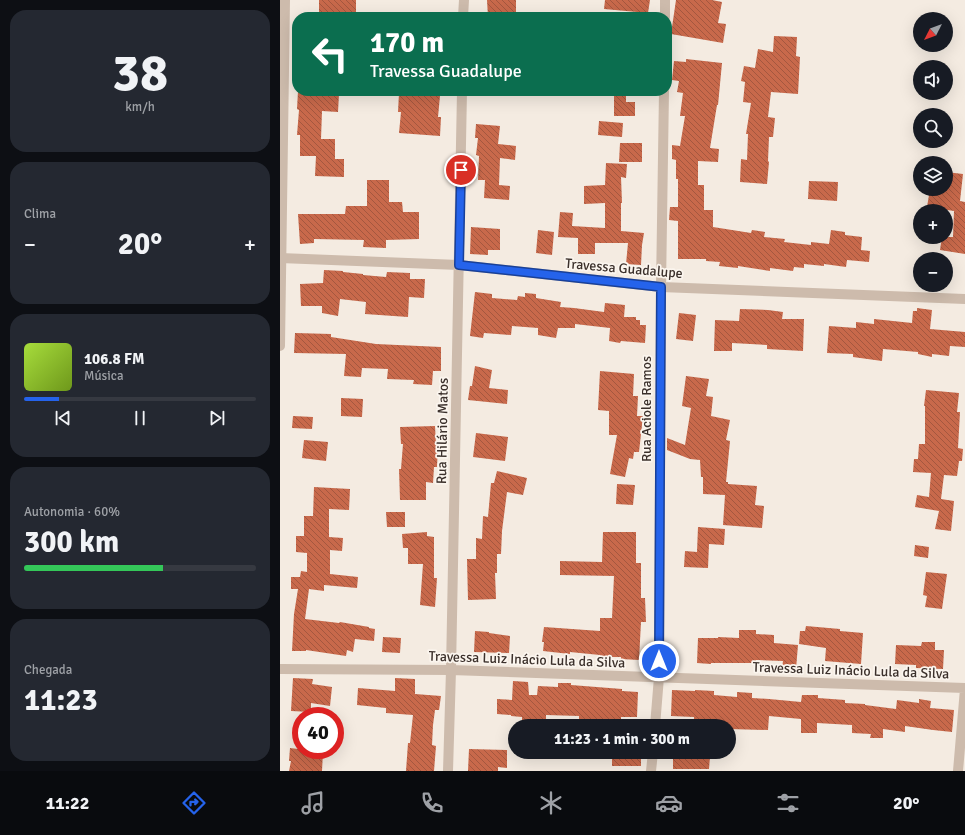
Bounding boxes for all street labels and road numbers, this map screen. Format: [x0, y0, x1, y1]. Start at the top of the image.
street label: Travessa Guadalupe [564, 255, 683, 282]
street label: Rua Aciole Ramos [638, 356, 655, 462]
street label: Rua Hilário Matos [433, 378, 452, 484]
street label: Travessa Luiz Inácio Lula da Silva [428, 648, 626, 671]
street label: Travessa Luiz Inácio Lula da Silva [752, 659, 950, 682]

